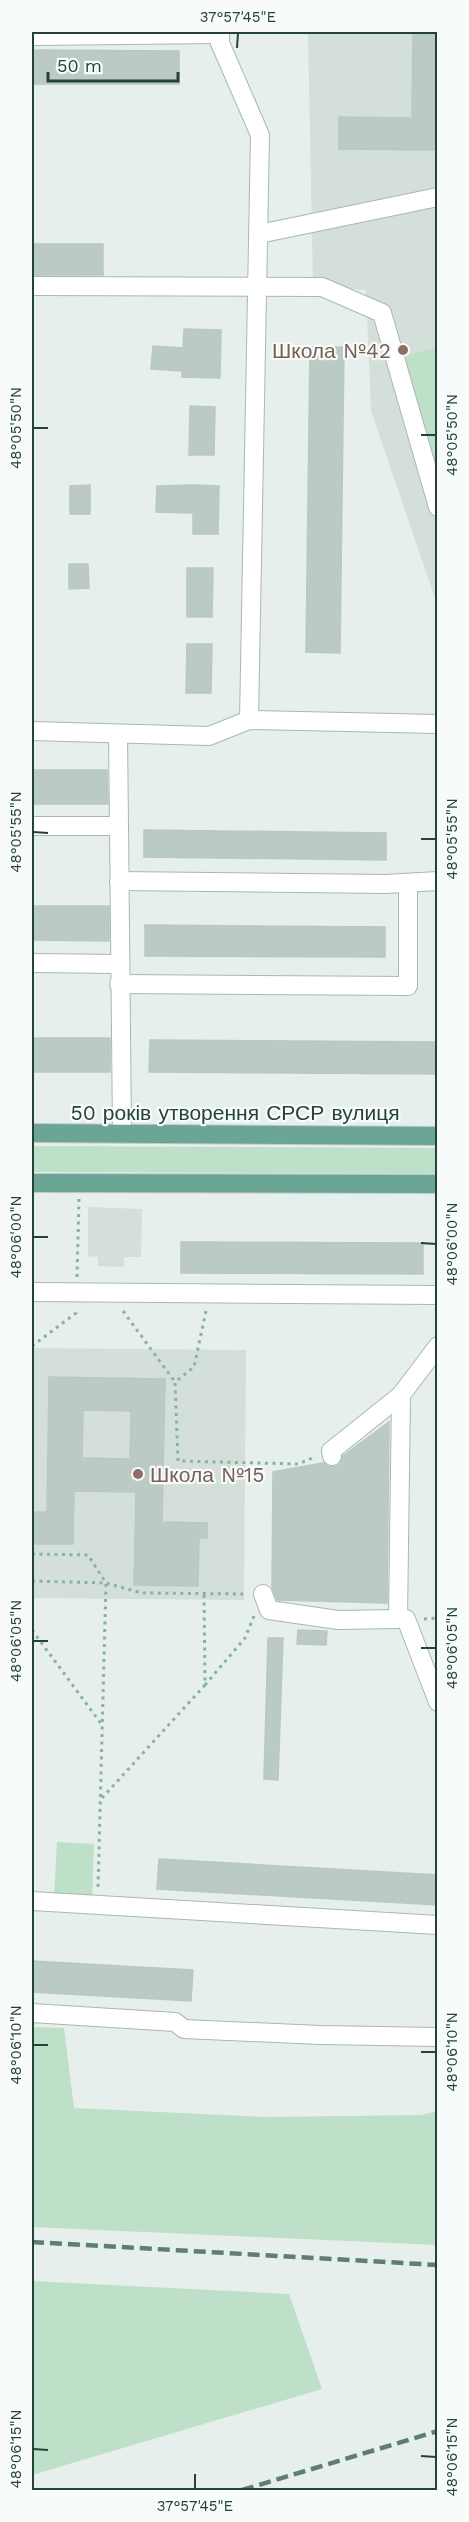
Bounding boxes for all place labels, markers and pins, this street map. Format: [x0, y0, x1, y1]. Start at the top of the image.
place label: Школа №42 [272, 338, 391, 363]
marker: Школа №42 [396, 343, 410, 357]
place label: Школа №15 [150, 1462, 264, 1487]
marker: Школа №15 [131, 1467, 145, 1481]

